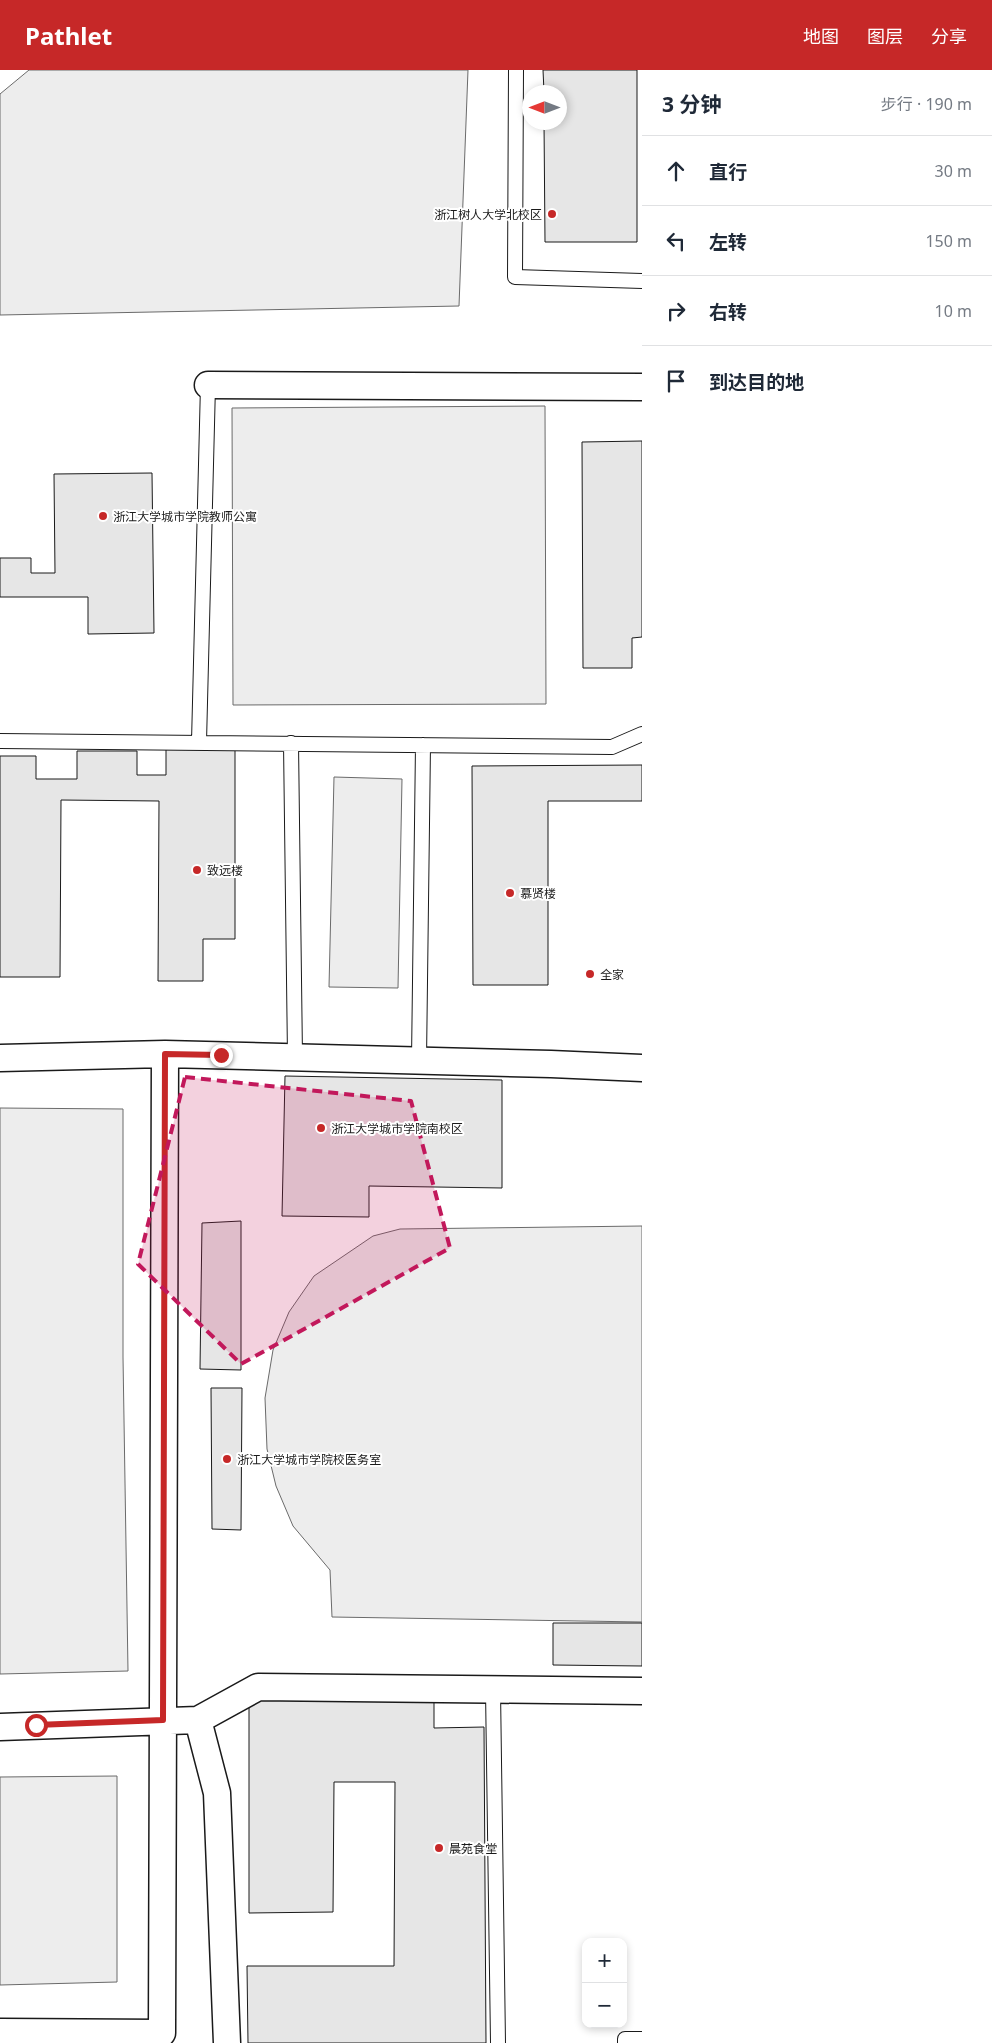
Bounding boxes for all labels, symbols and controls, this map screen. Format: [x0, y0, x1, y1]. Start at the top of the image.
text: Pathlet [25, 19, 112, 52]
text: 地图 [803, 24, 839, 48]
text: 图层 [867, 24, 903, 48]
text: 分享 [931, 24, 967, 48]
north arrow [522, 85, 567, 130]
text: 3 分钟 [662, 90, 721, 118]
text: 步行 · 190 m [881, 93, 972, 115]
icon: ahead [662, 157, 690, 185]
text: 直行 [709, 159, 747, 185]
text: 30 m [935, 160, 972, 182]
place label: 浙江树人大学北校区 [434, 206, 542, 223]
marker: 浙江树人大学北校区 [546, 208, 558, 220]
icon: left [662, 227, 690, 255]
text: 左转 [709, 229, 747, 255]
text: 150 m [925, 230, 972, 252]
icon: right [662, 297, 690, 325]
text: 右转 [709, 299, 747, 325]
text: 10 m [935, 300, 972, 322]
icon: arrive [662, 367, 690, 395]
text: 到达目的地 [709, 369, 804, 395]
place label: 浙江大学城市学院教师公寓 [113, 508, 257, 525]
marker: 浙江大学城市学院教师公寓 [97, 510, 109, 522]
place label: 致远楼 [207, 862, 243, 879]
marker: 致远楼 [191, 864, 203, 876]
place label: 慕贤楼 [520, 885, 556, 902]
marker: 慕贤楼 [504, 887, 516, 899]
place label: 全家 [600, 966, 624, 983]
marker: 全家 [584, 968, 596, 980]
route end [210, 1044, 233, 1067]
place label: 浙江大学城市学院南校区 [331, 1120, 463, 1137]
marker: 浙江大学城市学院南校区 [315, 1122, 327, 1134]
place label: 浙江大学城市学院校医务室 [237, 1451, 381, 1468]
marker: 浙江大学城市学院校医务室 [221, 1453, 233, 1465]
route start [25, 1714, 48, 1737]
place label: 晨苑食堂 [449, 1840, 497, 1857]
marker: 晨苑食堂 [433, 1842, 445, 1854]
map controls [582, 1938, 627, 2028]
button: + [582, 1938, 627, 1983]
button: − [582, 1983, 627, 2028]

